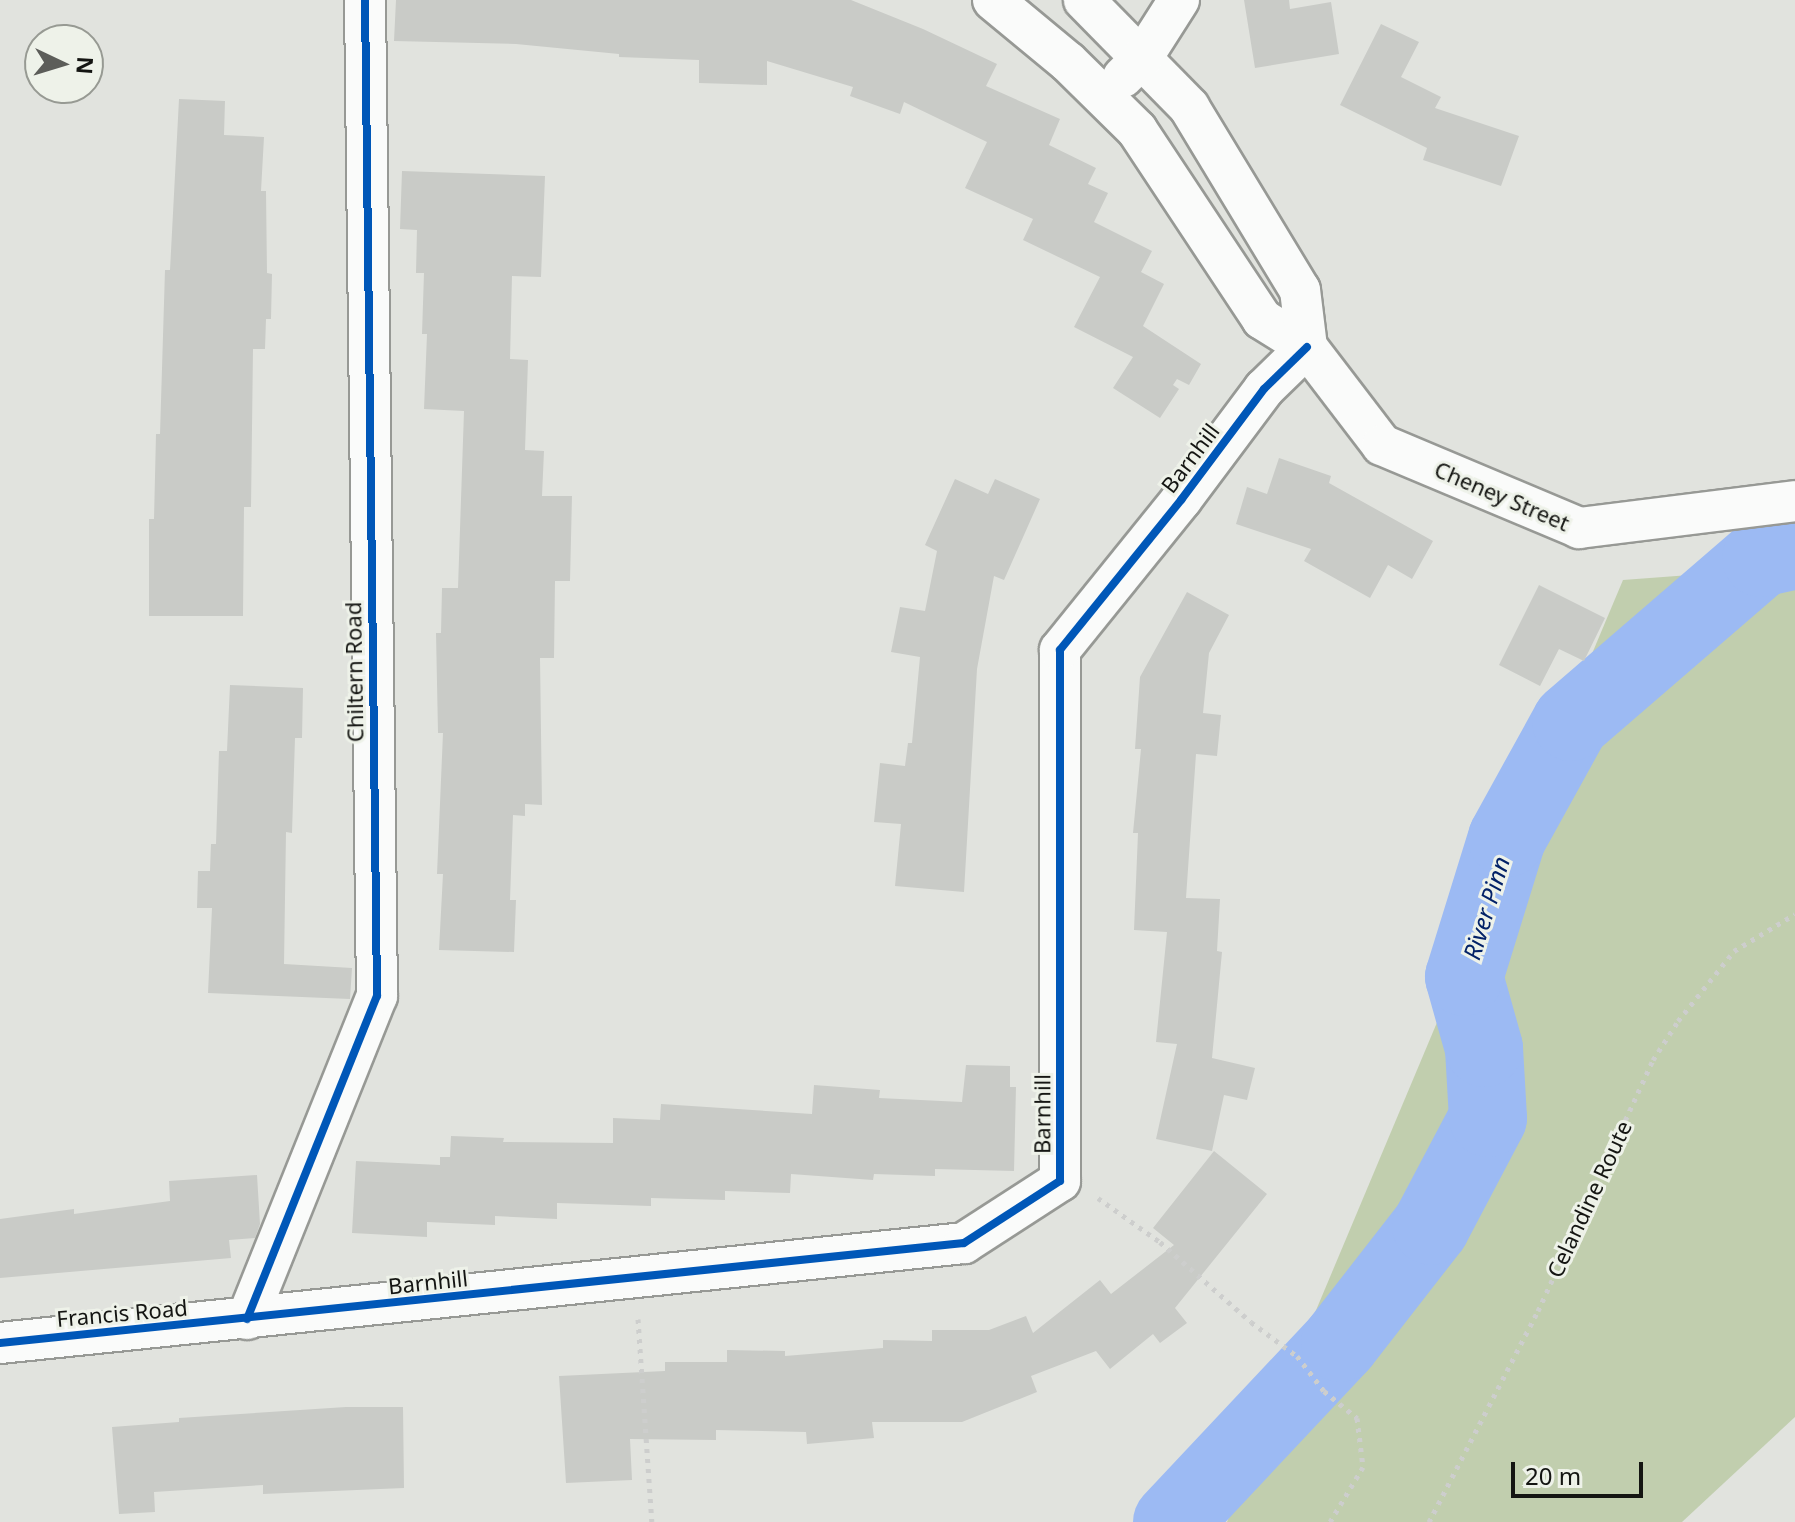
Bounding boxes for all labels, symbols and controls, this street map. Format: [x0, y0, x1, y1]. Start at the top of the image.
north arrow [24, 24, 104, 104]
text: N [70, 56, 102, 75]
street label: Barnhill [1155, 418, 1225, 498]
street label: Cheney Street [1431, 456, 1573, 536]
street label: Chiltern Road [340, 602, 368, 742]
water label: River Pinn [1457, 853, 1515, 963]
street label: Barnhill [1029, 1074, 1055, 1154]
street label: Celandine Route [1541, 1116, 1637, 1282]
street label: Barnhill [387, 1265, 469, 1299]
street label: Francis Road [55, 1294, 189, 1332]
scale bar [1515, 1446, 1647, 1496]
text: 20 m [1525, 1459, 1581, 1492]

